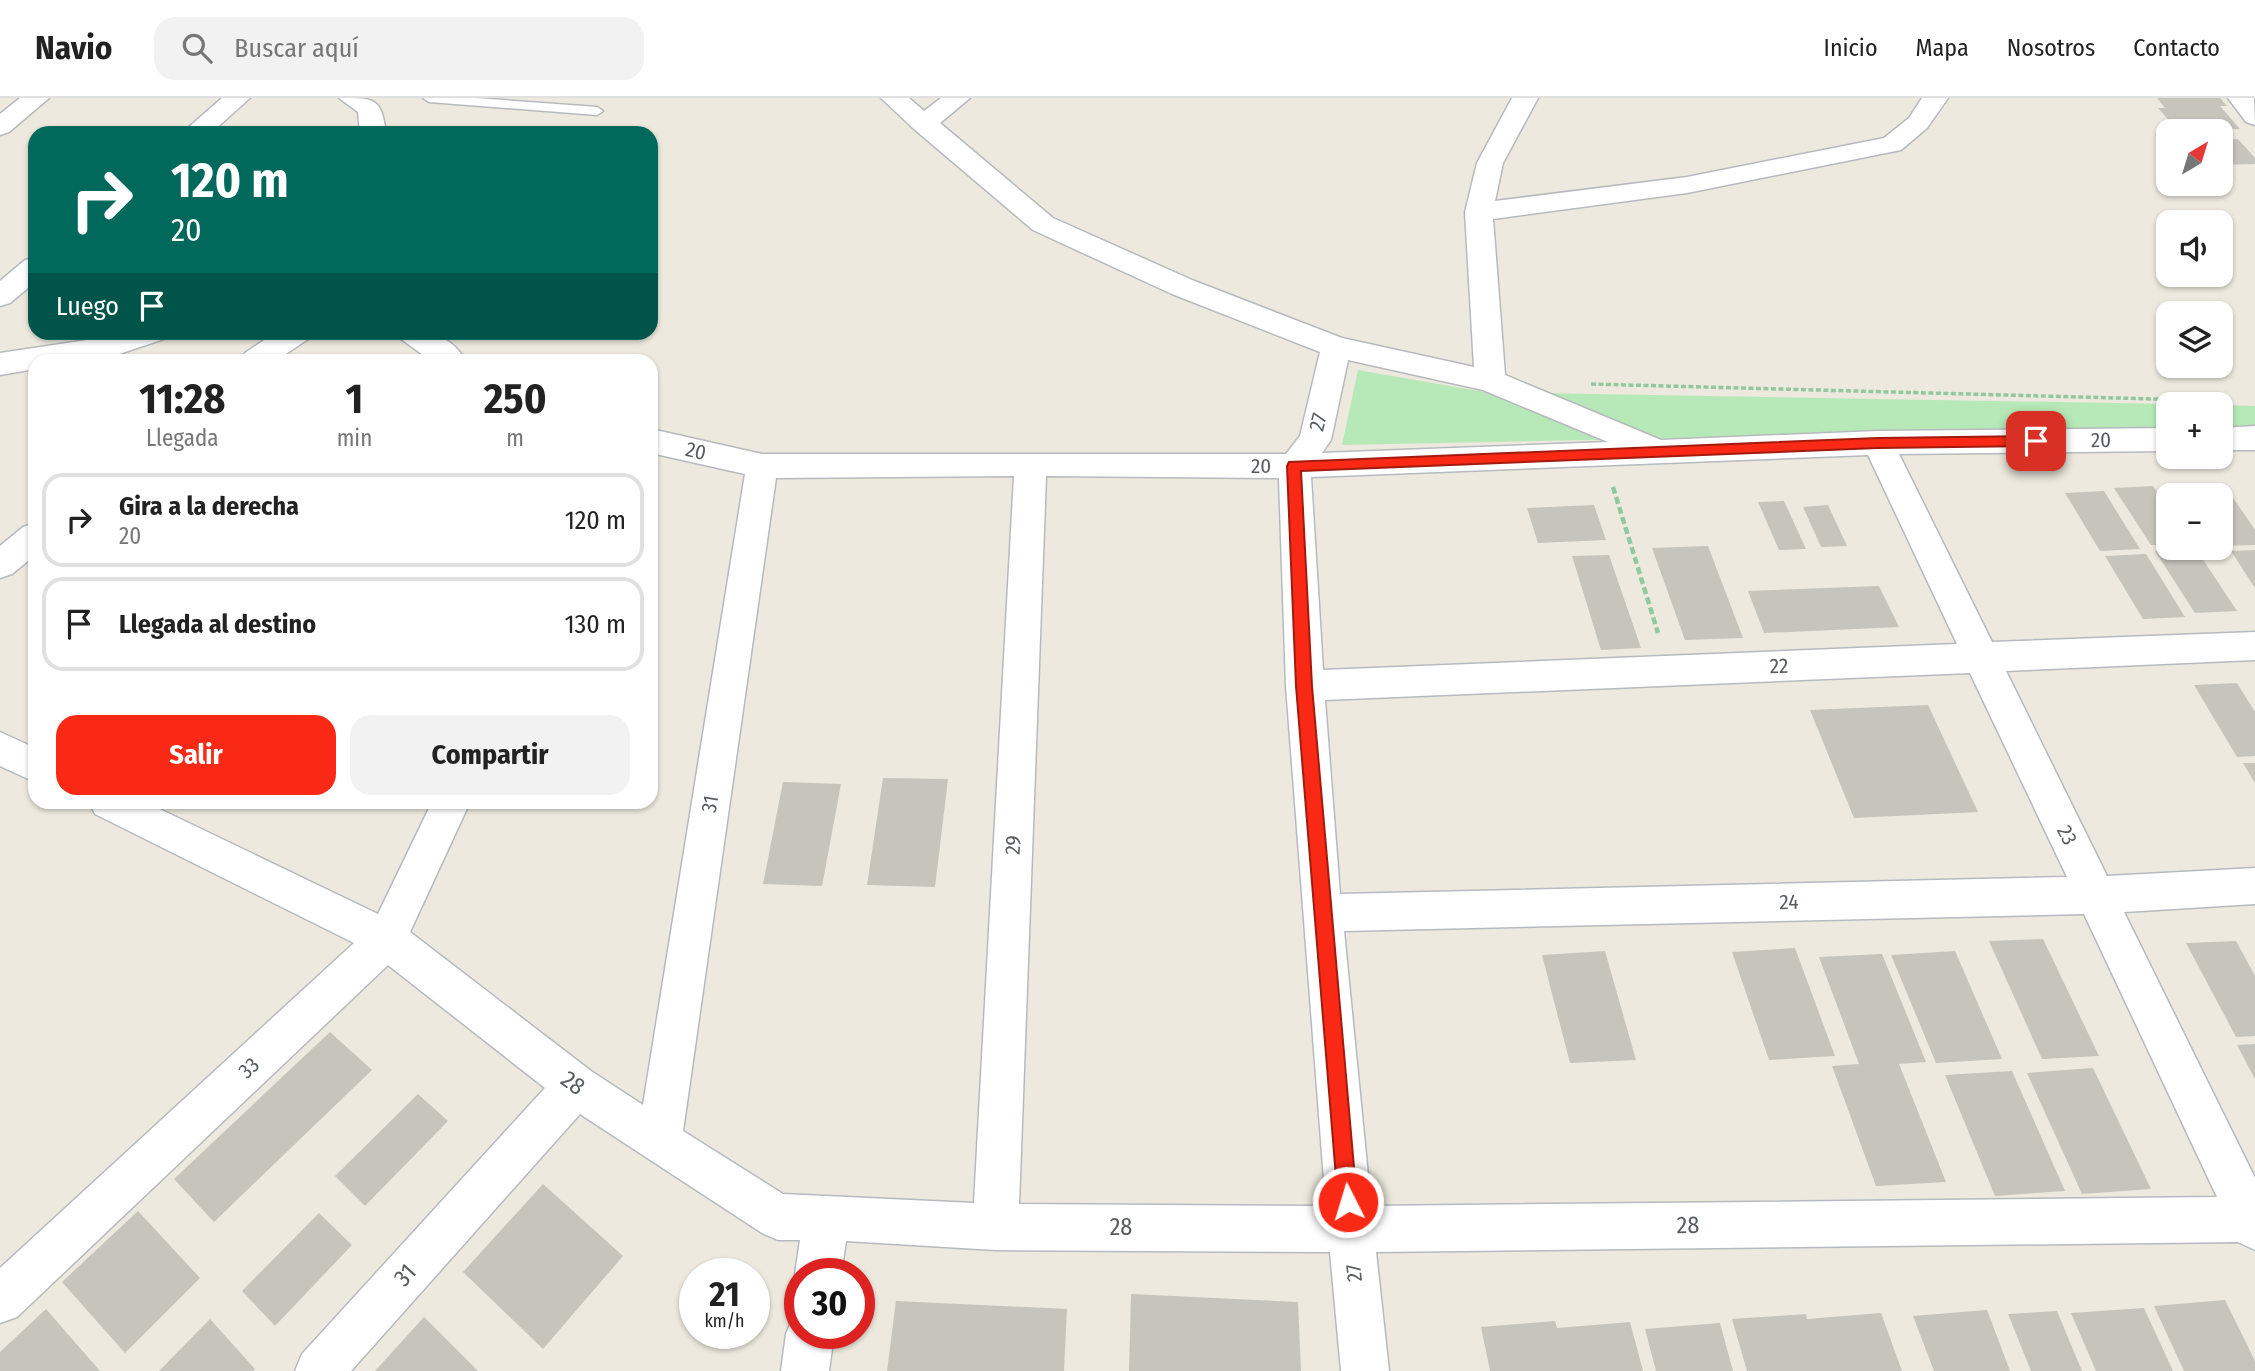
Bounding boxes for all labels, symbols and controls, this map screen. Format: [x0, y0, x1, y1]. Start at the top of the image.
search box [154, 17, 644, 80]
text: Navio [35, 28, 112, 68]
icon: search [178, 29, 216, 67]
text: Buscar aquí [234, 33, 359, 64]
text: Inicio [1824, 34, 1878, 62]
text: Mapa [1916, 34, 1969, 62]
text: Nosotros [2007, 34, 2095, 62]
text: Contacto [2133, 34, 2220, 62]
north arrow [2156, 119, 2233, 196]
map controls [2156, 119, 2233, 560]
text: 120 m [171, 151, 289, 210]
icon: right [56, 154, 147, 245]
button: sound [2156, 210, 2233, 287]
text: 20 [171, 211, 202, 249]
icon: arrive [133, 287, 171, 325]
text: Luego [56, 291, 119, 322]
button: layers [2156, 301, 2233, 378]
text: 11:28 [139, 374, 225, 424]
text: 1 [346, 374, 363, 424]
text: 250 [484, 374, 547, 424]
button: + [2156, 392, 2233, 469]
street label: 27 [1303, 410, 1333, 434]
pin [2006, 411, 2066, 471]
icon: arrive [2017, 422, 2055, 460]
text: Llegada [146, 424, 219, 452]
text: min [337, 424, 372, 452]
text: m [506, 424, 524, 452]
street label: 20 [2091, 427, 2111, 453]
street label: 20 [683, 436, 709, 466]
street label: 20 [1251, 453, 1271, 479]
button: − [2156, 483, 2233, 560]
text: Gira a la derecha [119, 491, 299, 522]
icon: right [60, 501, 98, 539]
text: 120 m [565, 505, 626, 536]
text: 20 [119, 522, 141, 550]
icon: arrive [60, 605, 98, 643]
text: Llegada al destino [119, 609, 316, 640]
text: 130 m [564, 609, 626, 640]
street label: 22 [1769, 653, 1789, 679]
button: Salir [56, 715, 336, 795]
button: Compartir [350, 715, 630, 795]
street label: 31 [696, 793, 724, 815]
street label: 23 [2051, 821, 2083, 849]
street label: 29 [1000, 835, 1026, 855]
street label: 24 [1779, 889, 1799, 915]
street label: 33 [233, 1052, 265, 1084]
street label: 28 [556, 1065, 590, 1101]
position arrow [1311, 1165, 1385, 1239]
street label: 28 [1676, 1211, 1700, 1239]
street label: 28 [1110, 1213, 1132, 1241]
street label: 31 [388, 1258, 422, 1292]
speed limit sign: 30 [784, 1258, 875, 1349]
street label: 27 [1340, 1263, 1368, 1283]
text: 21 [709, 1273, 740, 1315]
text: km/h [704, 1310, 745, 1332]

